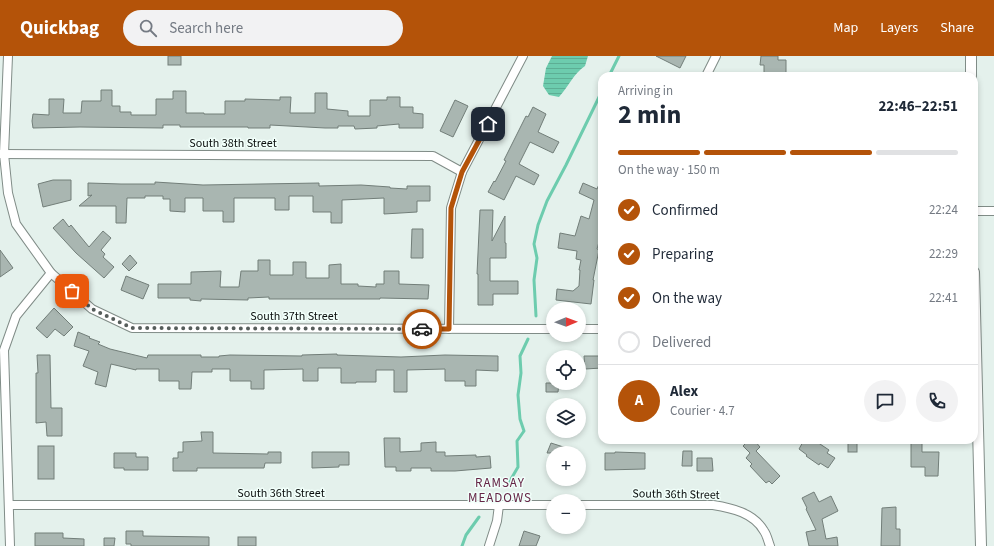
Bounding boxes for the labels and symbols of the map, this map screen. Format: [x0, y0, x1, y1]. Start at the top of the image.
pin [471, 107, 505, 141]
street label: South 38th Street [189, 135, 277, 152]
pin [55, 274, 89, 308]
north arrow [546, 302, 586, 342]
street label: South 37th Street [250, 308, 338, 325]
courier [402, 309, 442, 349]
district label: RAMSAY MEADOWS [468, 474, 532, 507]
street label: South 36th Street [237, 485, 325, 502]
street label: South 36th Street [632, 485, 720, 504]

